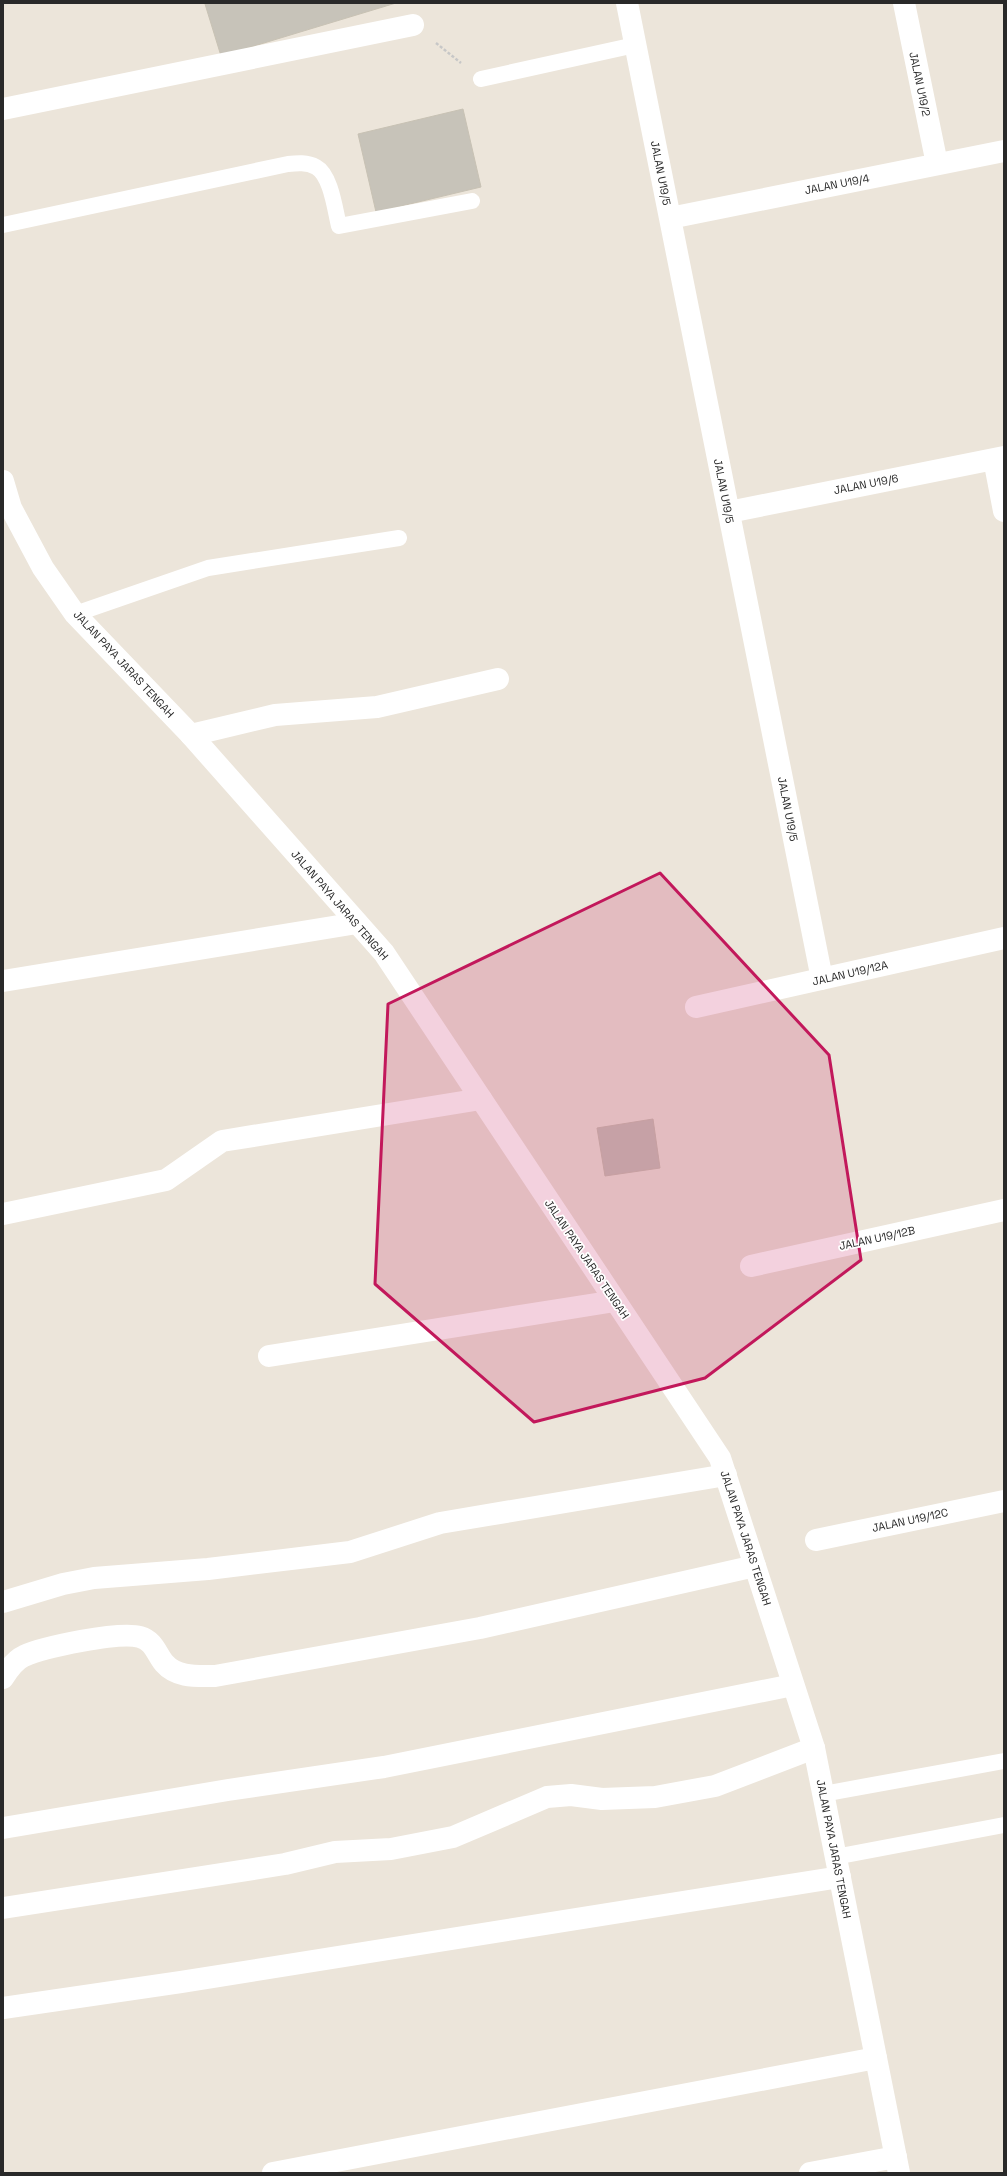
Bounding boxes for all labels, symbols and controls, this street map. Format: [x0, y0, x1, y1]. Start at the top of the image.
street label: JALAN U19/2 [906, 50, 934, 118]
street label: JALAN U19/5 [648, 140, 674, 207]
street label: JALAN U19/4 [803, 171, 871, 197]
street label: JALAN U19/5 [711, 458, 737, 525]
street label: JALAN U19/6 [832, 471, 900, 497]
street label: JALAN PAYA JARAS TENGAH [71, 608, 177, 720]
street label: JALAN U19/5 [775, 776, 801, 843]
street label: JALAN PAYA JARAS TENGAH [288, 847, 392, 963]
street label: JALAN U19/12A [811, 957, 889, 988]
street label: JALAN PAYA JARAS TENGAH [542, 1196, 632, 1322]
street label: JALAN U19/12B [838, 1223, 916, 1253]
street label: JALAN PAYA JARAS TENGAH [717, 1469, 775, 1607]
street label: JALAN U19/12C [871, 1505, 949, 1535]
street label: JALAN PAYA JARAS TENGAH [814, 1778, 854, 1920]

